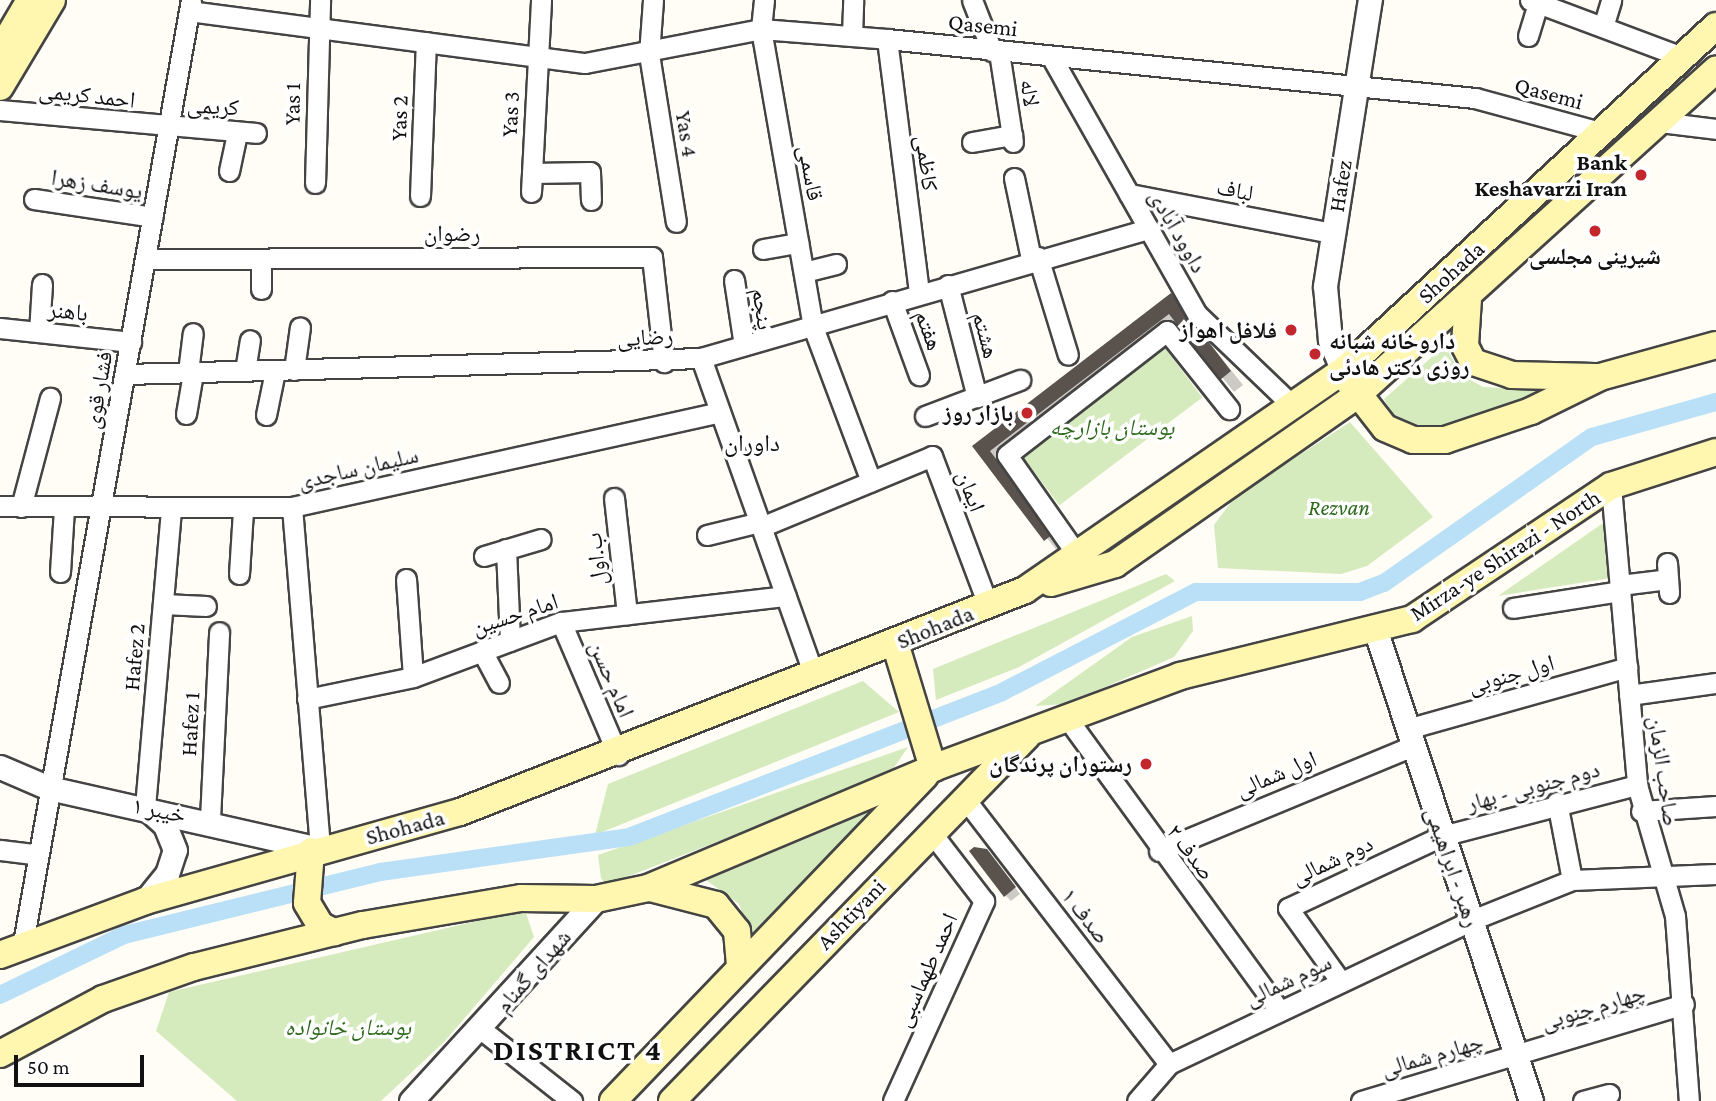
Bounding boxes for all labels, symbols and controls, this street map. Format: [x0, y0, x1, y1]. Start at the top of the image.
street label: Qasemi [947, 8, 1019, 42]
street label: Qasemi [1512, 71, 1586, 115]
street label: احمد کریمی [37, 76, 137, 114]
street label: لاله [1014, 78, 1046, 108]
street label: Yas 1 [278, 83, 306, 125]
street label: Yas 3 [495, 90, 525, 138]
street label: کریمی [186, 91, 240, 121]
street label: Yas 2 [384, 95, 414, 141]
street label: Yas 4 [670, 109, 704, 159]
street label: کاظمی [910, 134, 944, 192]
street label: قاسمی [793, 143, 829, 203]
place label: Bank Keshavarzi Iran [1475, 148, 1627, 202]
street label: Hafez [1322, 158, 1358, 214]
street label: یوسف زهرا [49, 163, 145, 205]
marker: Bank Keshavarzi Iran [1633, 167, 1649, 183]
street label: لباف [1214, 173, 1256, 207]
street label: داوود آبادی [1143, 184, 1213, 278]
street label: رضوان [424, 219, 480, 247]
marker: شیرینی مجلسی [1587, 223, 1603, 239]
street label: Shohada [1412, 235, 1490, 309]
place label: شیرینی مجلسی [1529, 242, 1661, 270]
street label: پنجم [746, 286, 780, 332]
street label: باهنر [47, 295, 89, 327]
street label: هفتم [909, 306, 949, 354]
street label: هشتم [967, 309, 1005, 361]
place label: فلافل اهواز [1179, 316, 1277, 344]
street label: رضایی [616, 322, 674, 352]
marker: فلافل اهواز [1283, 322, 1299, 338]
place label: داروخانه شبانه روزی دکتر هادئی [1329, 327, 1470, 381]
marker: داروخانه شبانه روزی دکتر هادئی [1307, 346, 1323, 362]
street label: فشار قوی [78, 349, 118, 431]
place label: بازار روز [943, 399, 1013, 427]
marker: بازار روز [1019, 405, 1035, 421]
park label: بوستان بازارچه [1050, 413, 1174, 441]
district label: داوران [724, 429, 780, 457]
street label: سلیمان ساجدی [295, 441, 421, 495]
street label: ایمان [951, 466, 991, 516]
street label: Mirza-ye Shirazi - North [1405, 483, 1605, 627]
park label: Rezvan [1308, 493, 1370, 521]
street label: ب.اول [580, 531, 612, 587]
street label: امام حسین [468, 587, 562, 641]
street label: Shohada [893, 599, 977, 655]
street label: Hafez 2 [117, 622, 151, 692]
street label: امام حسن [584, 636, 640, 722]
street label: اول جنوبی [1465, 649, 1557, 699]
street label: Hafez 1 [175, 691, 205, 757]
street label: صاحب الزمان [1643, 714, 1685, 828]
street label: اول شمالی [1231, 745, 1321, 803]
place label: رستوران پرندگان [989, 750, 1132, 778]
street label: دوم جنوبی - بهار [1463, 755, 1603, 817]
marker: رستوران پرندگان [1138, 756, 1154, 772]
street label: خیبر ۱ [130, 791, 188, 829]
street label: Shohada [363, 803, 447, 851]
street label: رهبر - ابراهیمی [1420, 803, 1486, 931]
street label: صدف ۲ [1161, 818, 1221, 886]
street label: دوم شمالی [1287, 829, 1377, 891]
street label: Ashtiyani [811, 873, 891, 955]
street label: صدف ۱ [1056, 883, 1116, 949]
street label: احمد طهماسبی [889, 909, 963, 1031]
street label: شهدای گمنام [489, 924, 577, 1018]
street label: سوم شمالی [1240, 948, 1336, 1012]
street label: چهارم جنوبی [1537, 978, 1649, 1036]
park label: بوستان خانواده [285, 1013, 411, 1041]
street label: چهارم شمالی [1378, 1027, 1486, 1083]
district label: DISTRICT 4 [494, 1032, 662, 1068]
scale bar [18, 1042, 147, 1086]
text: 50 m [27, 1055, 70, 1079]

